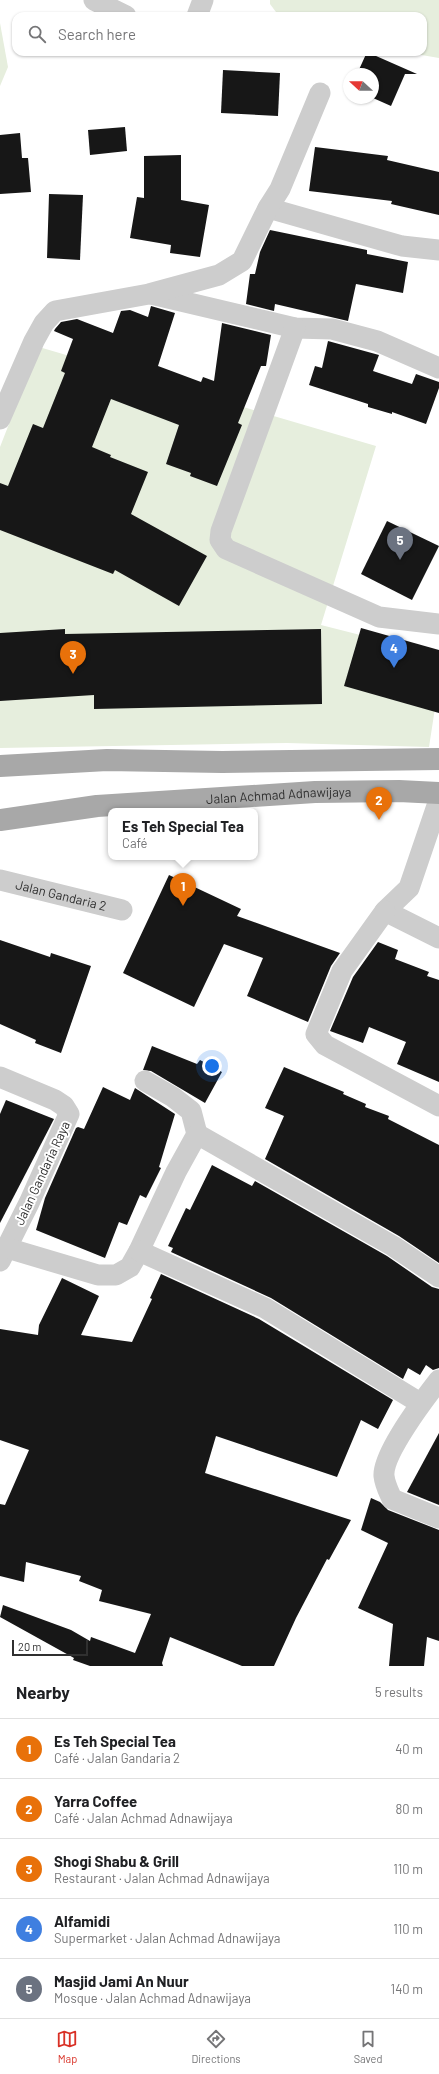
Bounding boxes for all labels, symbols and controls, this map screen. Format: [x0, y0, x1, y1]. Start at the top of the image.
search box [12, 12, 427, 56]
icon: search [26, 23, 48, 45]
text: Search here [58, 25, 136, 43]
north arrow [343, 68, 379, 104]
pin: 5 [387, 527, 413, 560]
pin: 4 [381, 635, 407, 668]
pin: 3 [60, 641, 86, 674]
street label: Jalan Achmad Adnawijaya [205, 784, 351, 807]
pin: 2 [366, 787, 392, 820]
popup [108, 808, 258, 860]
text: Es Teh Special Tea [122, 817, 244, 835]
text: Café [122, 835, 147, 851]
pin: 1 [170, 873, 196, 906]
street label: Jalan Gandaria 2 [14, 876, 108, 914]
your location [202, 1056, 222, 1076]
street label: Jalan Gandaria Raya [11, 1118, 73, 1228]
scale bar [12, 1638, 88, 1657]
text: 20 m [18, 1640, 41, 1653]
text: Nearby [16, 1682, 70, 1702]
text: 5 results [375, 1684, 423, 1700]
text: Es Teh Special Tea [54, 1732, 176, 1750]
text: 1 [27, 1741, 31, 1757]
text: 40 m [395, 1741, 423, 1757]
text: Café · Jalan Gandaria 2 [54, 1750, 180, 1766]
text: Yarra Coffee [54, 1792, 137, 1810]
text: 2 [25, 1801, 33, 1817]
text: 80 m [396, 1801, 423, 1817]
text: Café · Jalan Achmad Adnawijaya [54, 1810, 233, 1826]
text: Shogi Shabu & Grill [54, 1852, 179, 1870]
text: 3 [25, 1861, 33, 1877]
text: 110 m [393, 1861, 423, 1877]
text: Restaurant · Jalan Achmad Adnawijaya [54, 1870, 270, 1886]
text: Alfamidi [54, 1912, 110, 1930]
text: 4 [25, 1921, 33, 1937]
text: 110 m [393, 1921, 423, 1937]
text: Supermarket · Jalan Achmad Adnawijaya [54, 1930, 281, 1946]
text: Masjid Jami An Nuur [54, 1972, 189, 1990]
text: 5 [25, 1981, 33, 1997]
text: 140 m [391, 1981, 423, 1997]
text: Mosque · Jalan Achmad Adnawijaya [54, 1990, 251, 2006]
tab: Map [56, 2028, 78, 2065]
tab: Directions [191, 2028, 241, 2065]
tab: Saved [354, 2028, 383, 2065]

